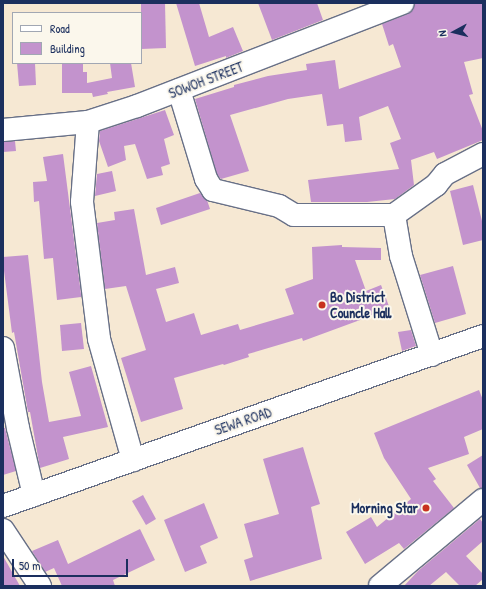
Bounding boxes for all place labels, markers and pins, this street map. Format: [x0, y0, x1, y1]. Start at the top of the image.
place label: Bo District Councle Hall [330, 289, 391, 322]
marker: Bo District Councle Hall [317, 300, 327, 310]
place label: Morning Star [351, 500, 418, 516]
marker: Morning Star [421, 503, 431, 513]

